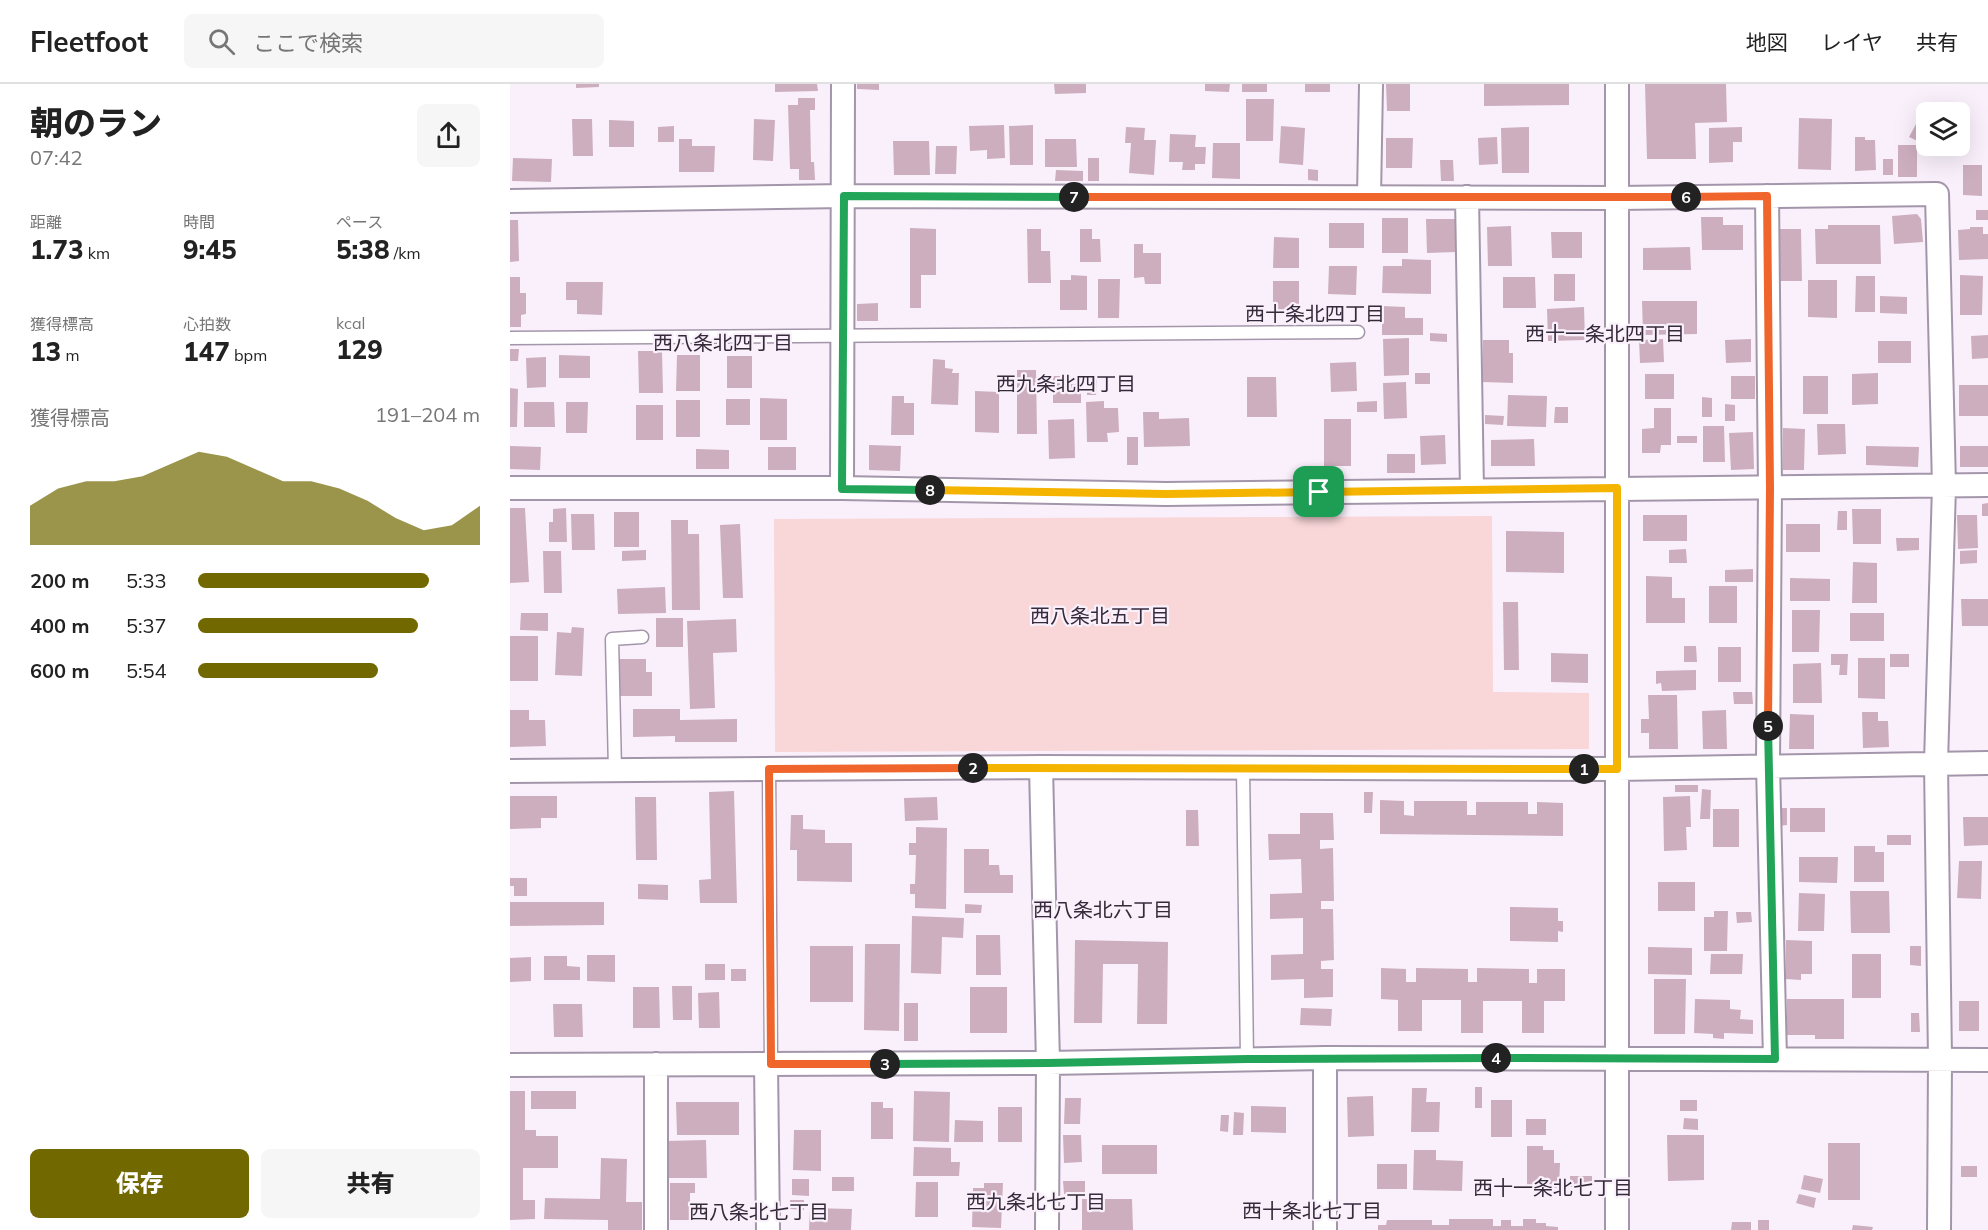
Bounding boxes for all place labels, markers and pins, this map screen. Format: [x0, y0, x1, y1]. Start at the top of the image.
pin: 7 [1059, 182, 1089, 212]
pin: 6 [1671, 182, 1701, 212]
pin [1293, 466, 1344, 517]
pin: 8 [915, 475, 945, 505]
pin: 5 [1753, 711, 1783, 741]
pin: 2 [958, 753, 988, 783]
pin: 1 [1569, 754, 1599, 784]
pin: 4 [1481, 1043, 1511, 1073]
pin: 3 [870, 1049, 900, 1079]

